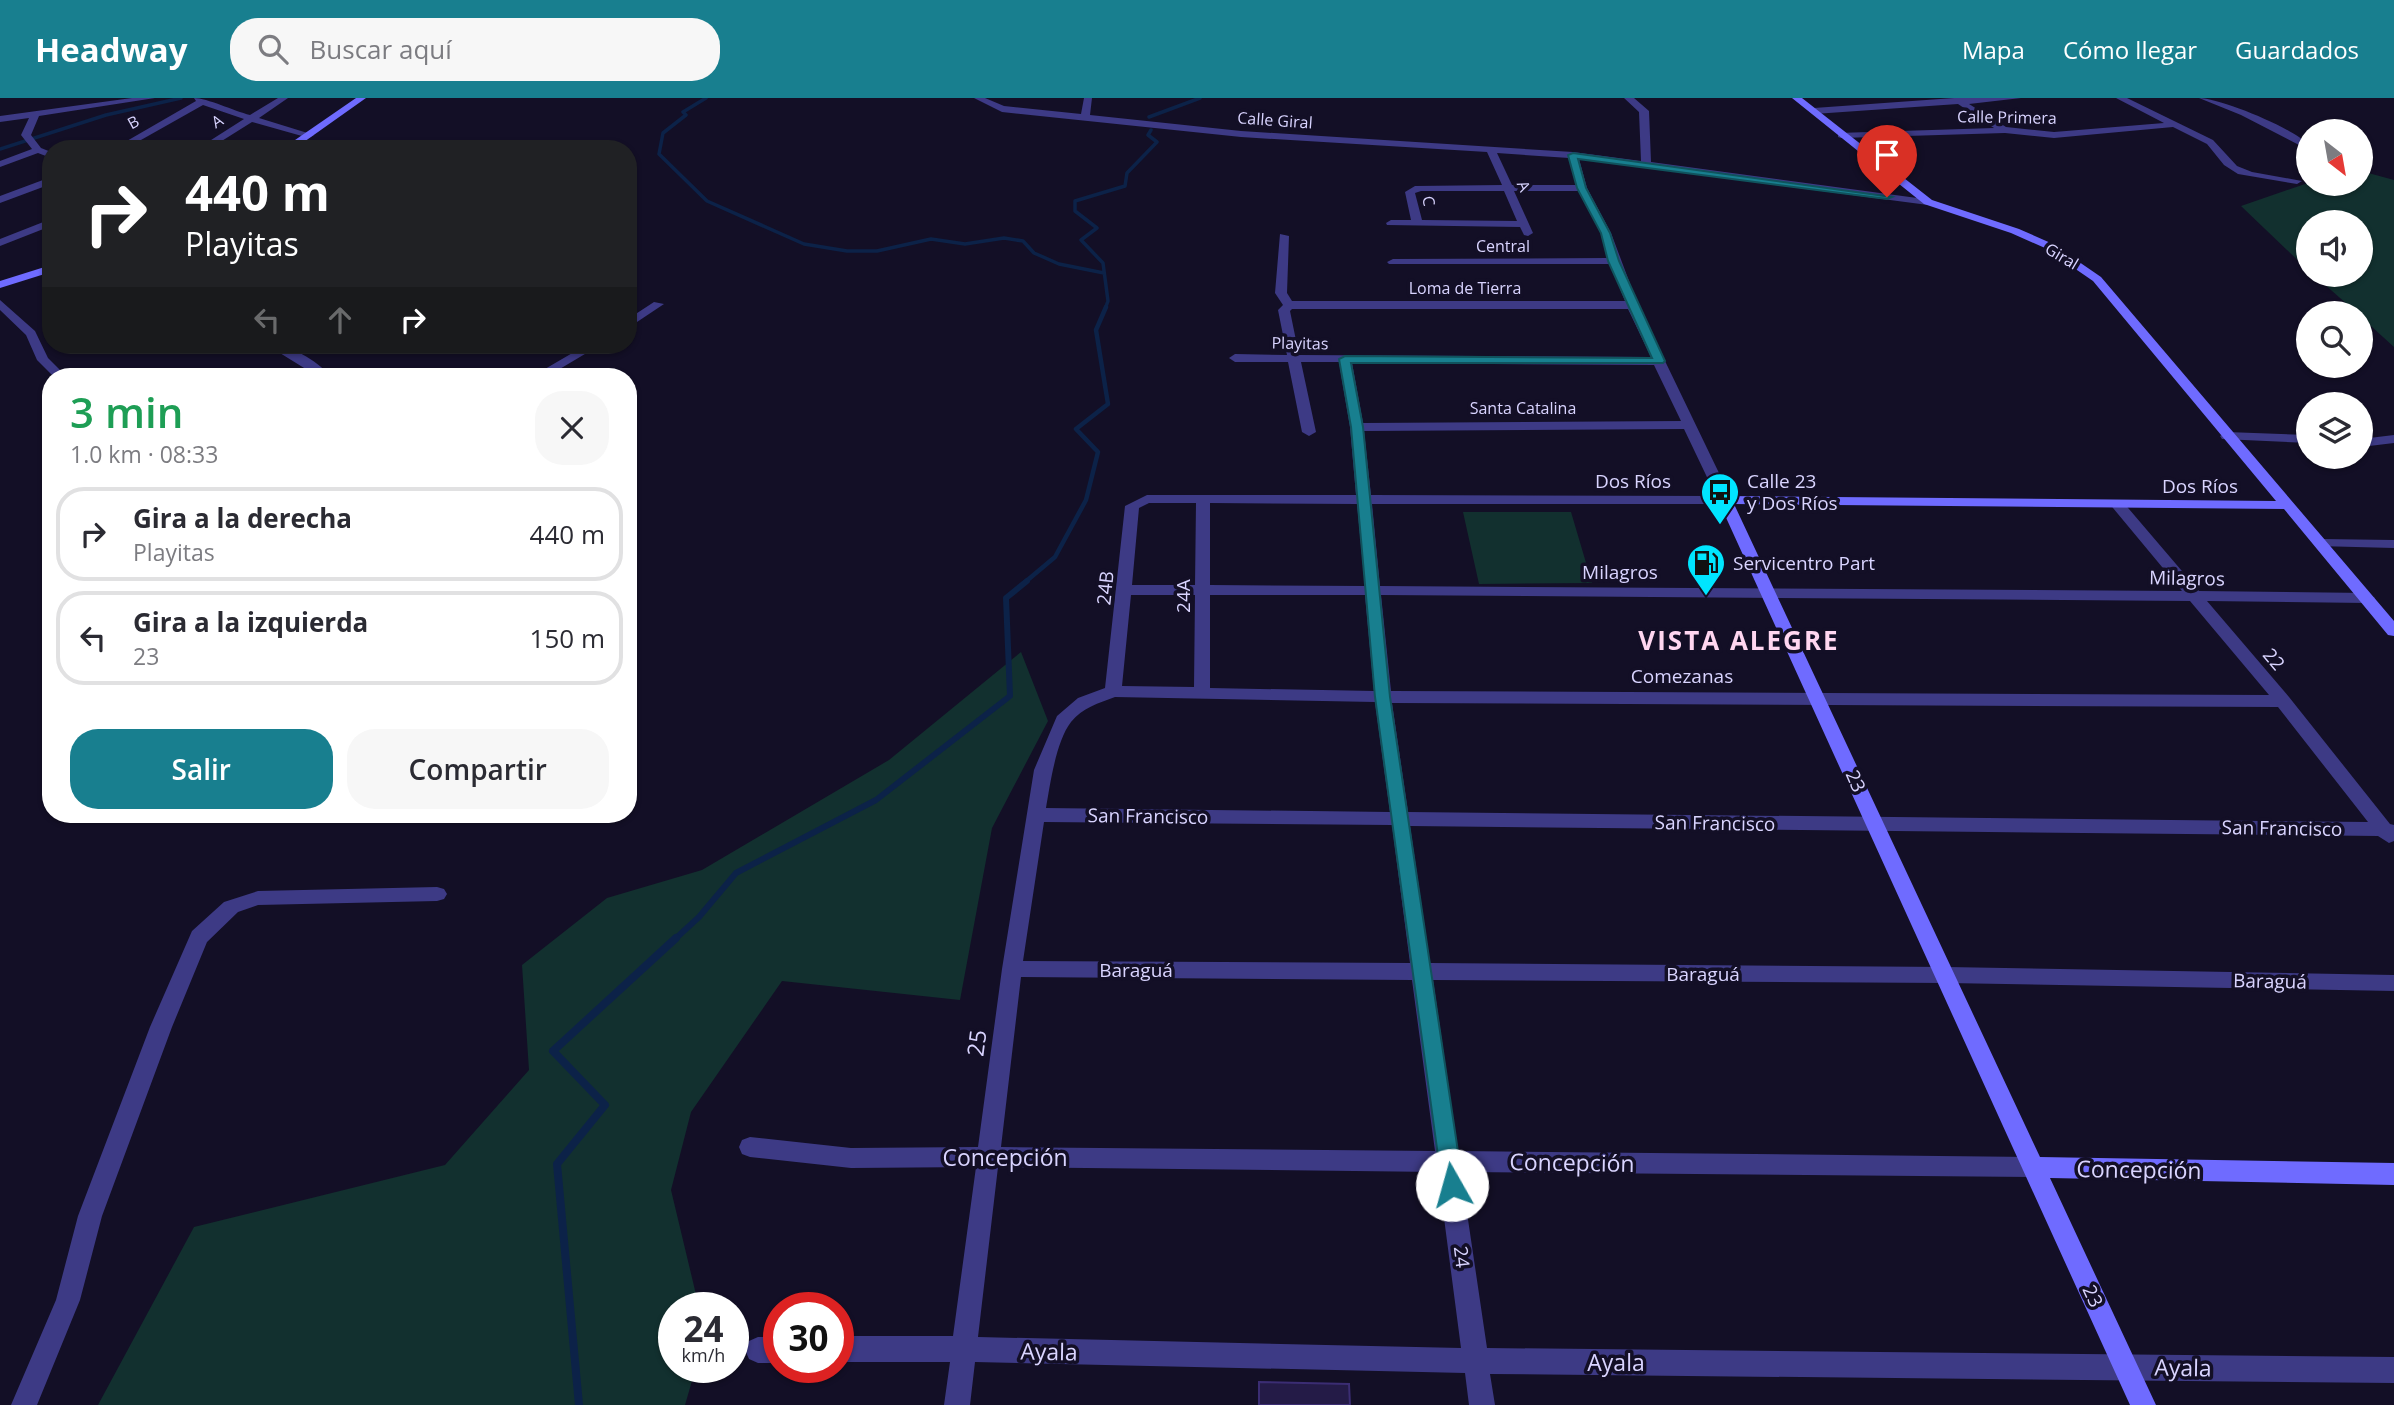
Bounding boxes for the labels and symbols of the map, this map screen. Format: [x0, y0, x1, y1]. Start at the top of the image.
street label: Calle Primera [1957, 105, 2057, 129]
street label: Calle Giral [1237, 106, 1313, 134]
street label: A [207, 109, 228, 133]
street label: B [123, 110, 143, 134]
north arrow [2296, 119, 2373, 196]
pin [1857, 125, 1917, 197]
street label: A [1512, 177, 1536, 196]
street label: C [1417, 194, 1441, 208]
street label: Central [1476, 235, 1530, 257]
street label: Giral [2041, 238, 2083, 274]
street label: Loma de Tierra [1409, 277, 1521, 299]
street label: Playitas [1271, 332, 1329, 354]
street label: Santa Catalina [1470, 397, 1576, 419]
street label: Dos Ríos [1595, 468, 1671, 494]
place label: Calle 23 y Dos Ríos [1747, 468, 1838, 516]
bus stop icon: Calle 23 y Dos Ríos [1699, 471, 1741, 526]
street label: Dos Ríos [2162, 473, 2238, 499]
fuel station icon: Servicentro Part [1685, 542, 1727, 597]
place label: Servicentro Part [1733, 550, 1875, 576]
street label: Milagros [1582, 559, 1658, 585]
street label: Milagros [2149, 564, 2225, 592]
street label: 24B [1090, 570, 1120, 606]
street label: 24A [1170, 579, 1196, 613]
district label: VISTA ALEGRE [1638, 622, 1840, 658]
street label: 22 [2257, 642, 2291, 676]
street label: Comezanas [1631, 663, 1733, 689]
street label: 23 [1840, 766, 1872, 796]
street label: San Francisco [1087, 802, 1209, 830]
street label: San Francisco [1654, 809, 1776, 837]
street label: San Francisco [2221, 814, 2343, 842]
street label: Baraguá [1099, 957, 1173, 983]
street label: Baraguá [1666, 961, 1740, 987]
street label: Baraguá [2233, 967, 2307, 995]
street label: 25 [959, 1028, 993, 1058]
street label: Concepción [942, 1141, 1068, 1173]
street label: Concepción [1509, 1145, 1635, 1179]
position arrow [1415, 1148, 1489, 1222]
street label: Concepción [2076, 1152, 2202, 1186]
street label: 24 [1448, 1245, 1476, 1269]
street label: 23 [2077, 1281, 2109, 1311]
speed limit sign: 30 [763, 1292, 854, 1383]
street label: Ayala [1020, 1335, 1078, 1367]
street label: Ayala [1587, 1346, 1645, 1378]
street label: Ayala [2154, 1351, 2212, 1383]

